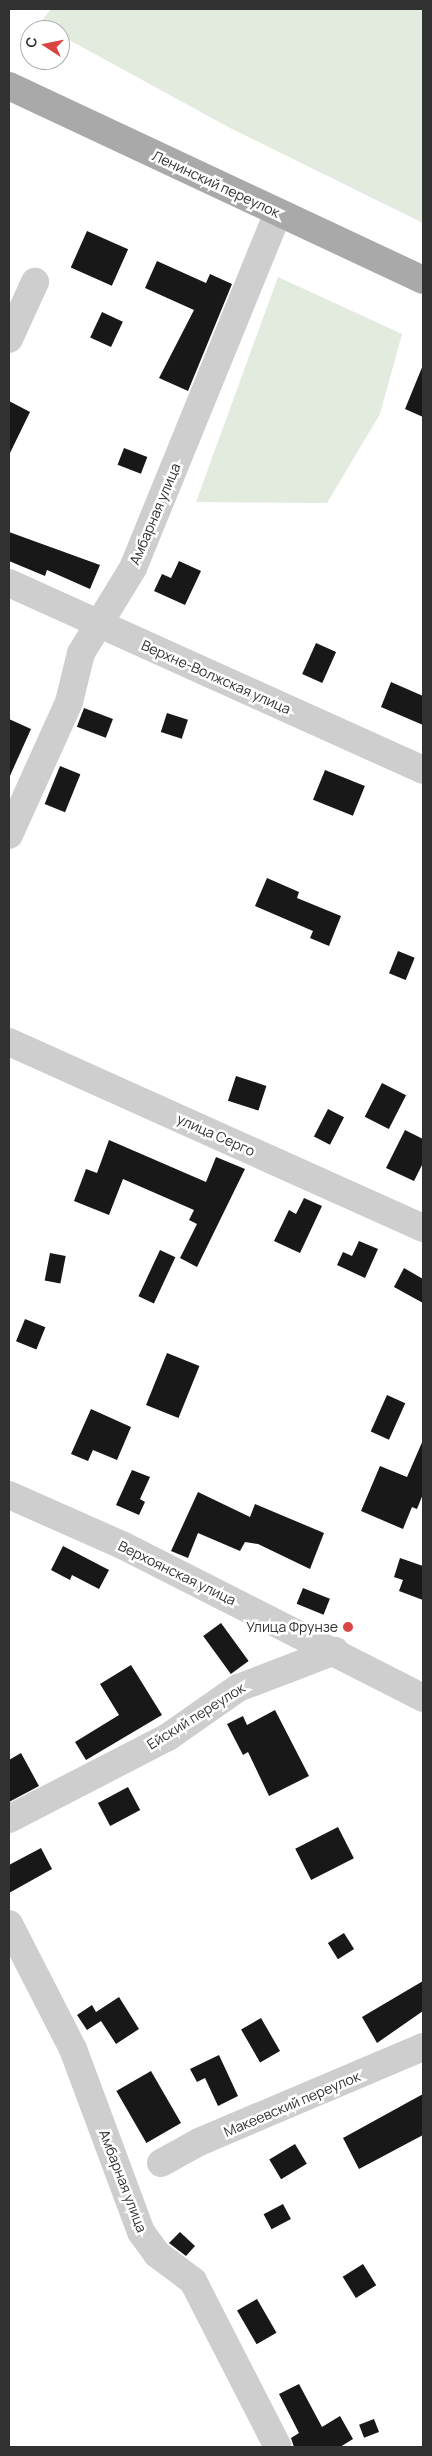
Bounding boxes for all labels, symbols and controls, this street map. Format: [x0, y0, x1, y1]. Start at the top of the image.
north arrow [20, 20, 70, 70]
text: С [20, 35, 41, 49]
street label: Ленинский переулок [150, 147, 282, 221]
street label: Амбарная улица [126, 461, 184, 567]
street label: Верхне-Волжская улица [139, 636, 293, 718]
street label: улица Серго [174, 1110, 258, 1160]
street label: Верхоянская улица [115, 1537, 239, 1609]
place label: Улица Фрунзе [246, 1619, 338, 1635]
marker: Улица Фрунзе [342, 1621, 354, 1633]
street label: Ейский переулок [144, 1679, 248, 1753]
street label: Макеевский переулок [221, 2068, 363, 2140]
street label: Амбарная улица [96, 2127, 150, 2235]

